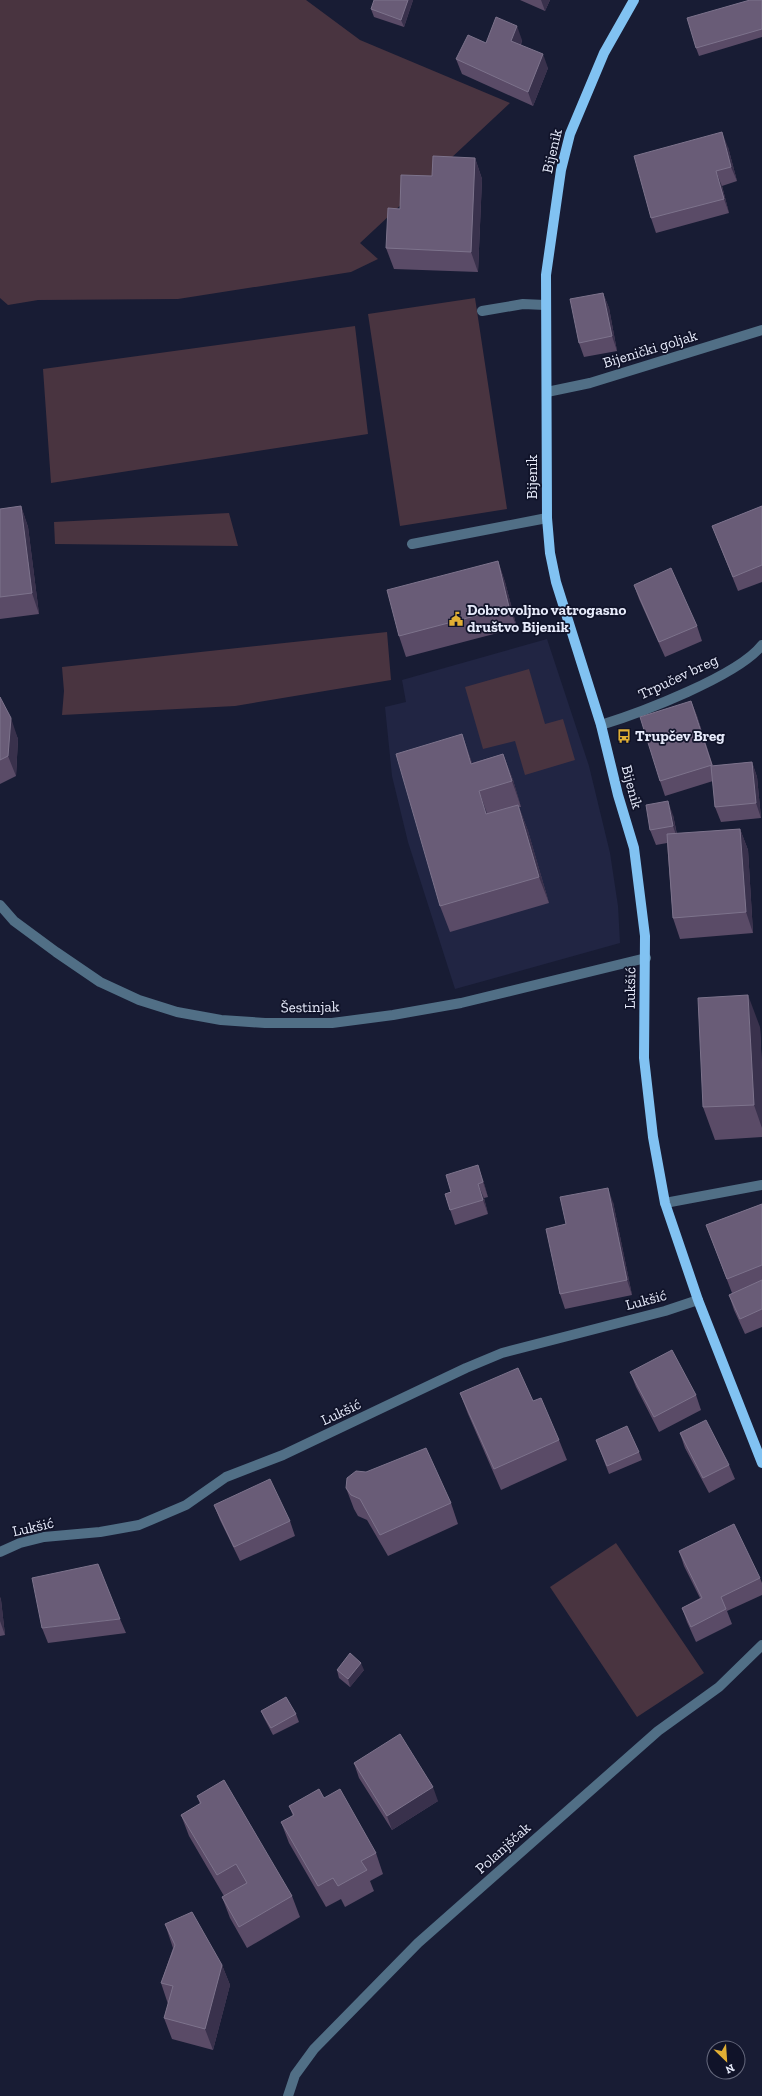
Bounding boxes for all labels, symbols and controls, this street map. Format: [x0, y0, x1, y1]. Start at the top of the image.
street label: Bijenik [538, 127, 566, 175]
street label: Bijenički goljak [601, 326, 700, 372]
street label: Bijenik [523, 454, 541, 499]
place label: Dobrovoljno vatrogasno društvo Bijenik [467, 601, 627, 636]
public building icon: Dobrovoljno vatrogasno društvo Bijenik [448, 611, 464, 627]
street label: Trpučev breg [635, 651, 721, 703]
place label: Trupčev Breg [635, 727, 725, 745]
bus stop icon: Trupčev Breg [616, 728, 632, 744]
street label: Bijenik [618, 763, 647, 811]
street label: Lukšić [621, 967, 639, 1009]
street label: Šestinjak [280, 997, 340, 1017]
street label: Lukšić [623, 1286, 669, 1314]
street label: Lukšić [318, 1395, 364, 1429]
street label: Lukšić [11, 1513, 56, 1540]
street label: Polanjščak [472, 1818, 534, 1877]
north arrow [706, 2040, 746, 2080]
text: N [723, 2061, 737, 2077]

